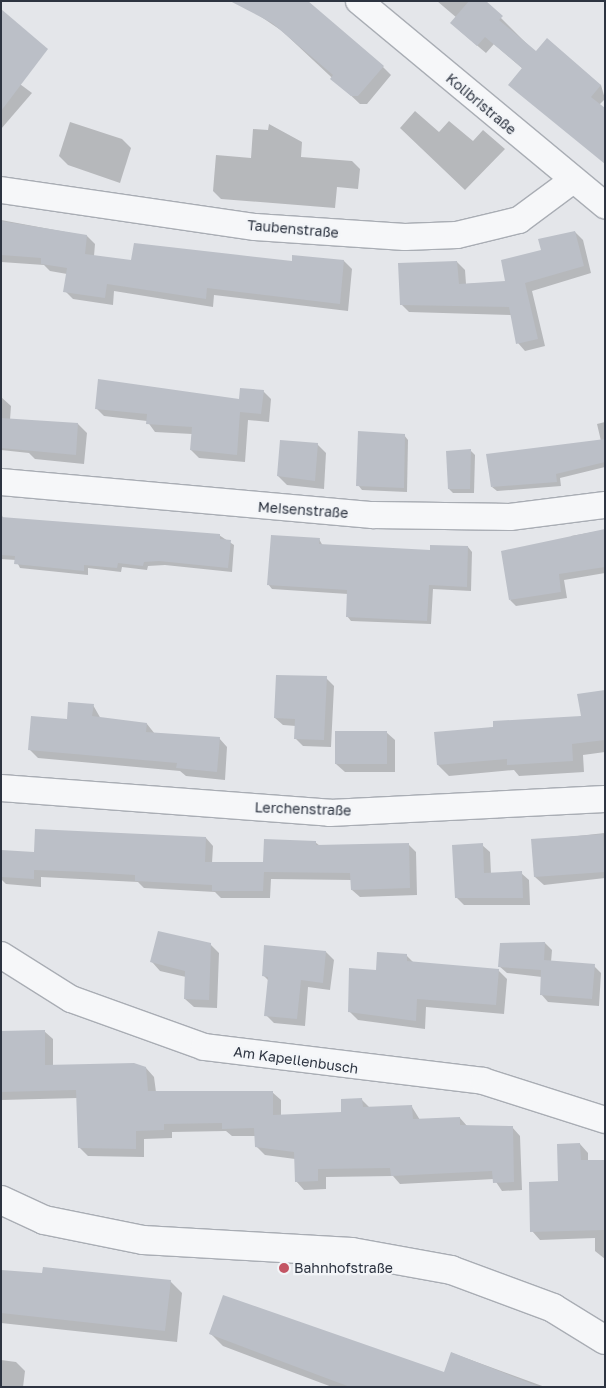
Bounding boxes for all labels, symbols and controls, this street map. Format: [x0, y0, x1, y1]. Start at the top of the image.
street label: Kolibristraße [443, 70, 519, 138]
street label: Taubenstraße [247, 217, 339, 241]
street label: Meisenstraße [257, 498, 349, 522]
street label: Lerchenstraße [254, 799, 352, 819]
street label: Am Kapellenbusch [233, 1043, 359, 1077]
place label: Bahnhofstraße [294, 1260, 393, 1276]
marker: Bahnhofstraße [278, 1262, 290, 1274]

